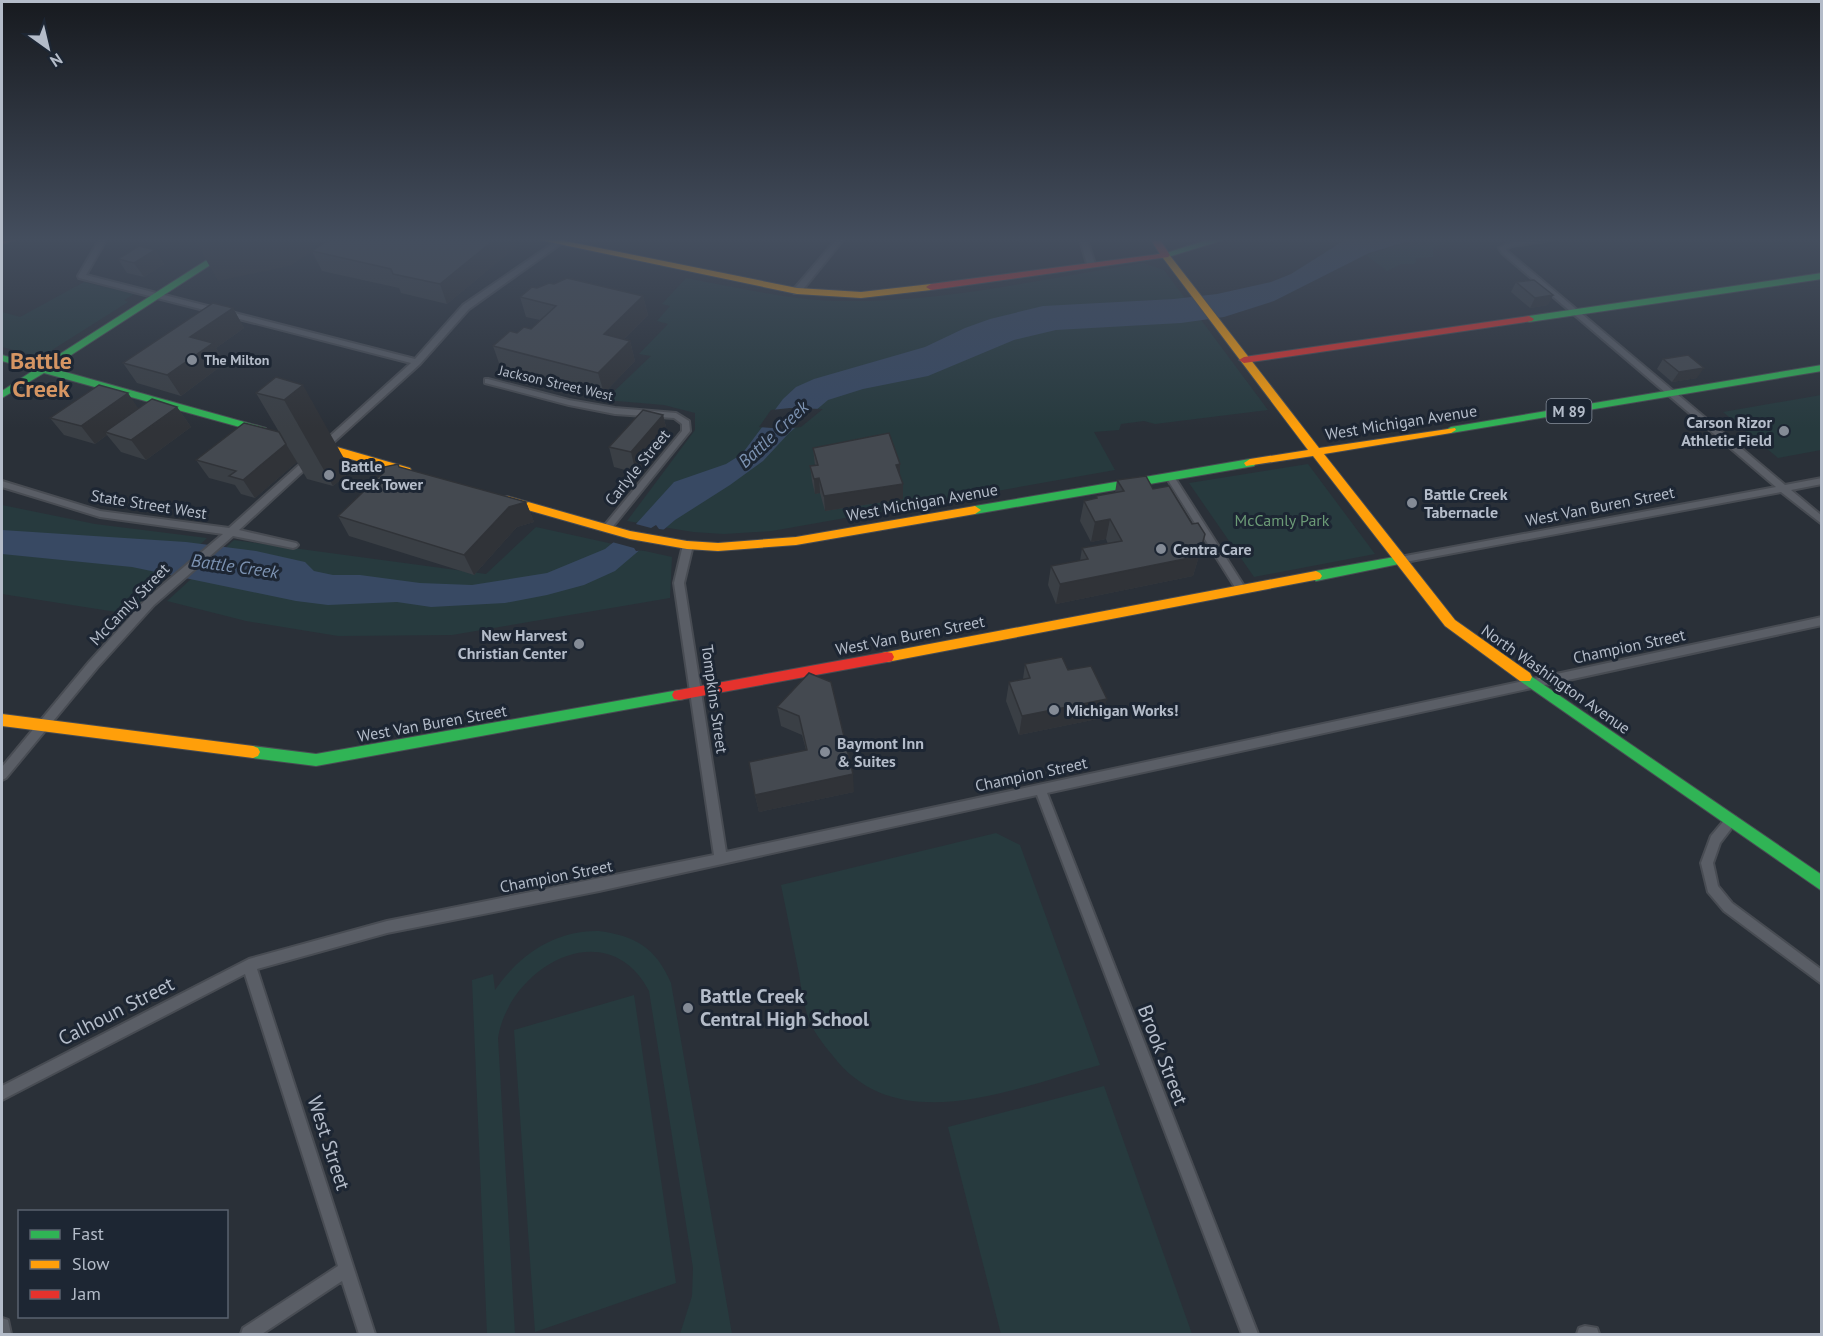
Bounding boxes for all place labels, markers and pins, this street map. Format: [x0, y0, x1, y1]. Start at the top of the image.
place label: The Milton [204, 351, 269, 369]
marker: The Milton [185, 353, 199, 367]
place label: Carson Rizor Athletic Field [1681, 412, 1772, 450]
marker: Carson Rizor Athletic Field [1777, 424, 1791, 438]
place label: Battle Creek Tower [341, 456, 423, 494]
marker: Battle Creek Tower [322, 468, 336, 482]
place label: Battle Creek Tabernacle [1424, 484, 1508, 522]
marker: Battle Creek Tabernacle [1405, 496, 1419, 510]
place label: Centra Care [1173, 539, 1252, 559]
marker: Centra Care [1154, 542, 1168, 556]
place label: New Harvest Christian Center [458, 625, 567, 663]
marker: New Harvest Christian Center [572, 637, 586, 651]
place label: Michigan Works! [1066, 700, 1178, 720]
marker: Michigan Works! [1047, 703, 1061, 717]
place label: Baymont Inn & Suites [837, 733, 924, 771]
marker: Baymont Inn & Suites [818, 745, 832, 759]
place label: Battle Creek Central High School [700, 983, 869, 1032]
marker: Battle Creek Central High School [681, 1001, 695, 1015]

